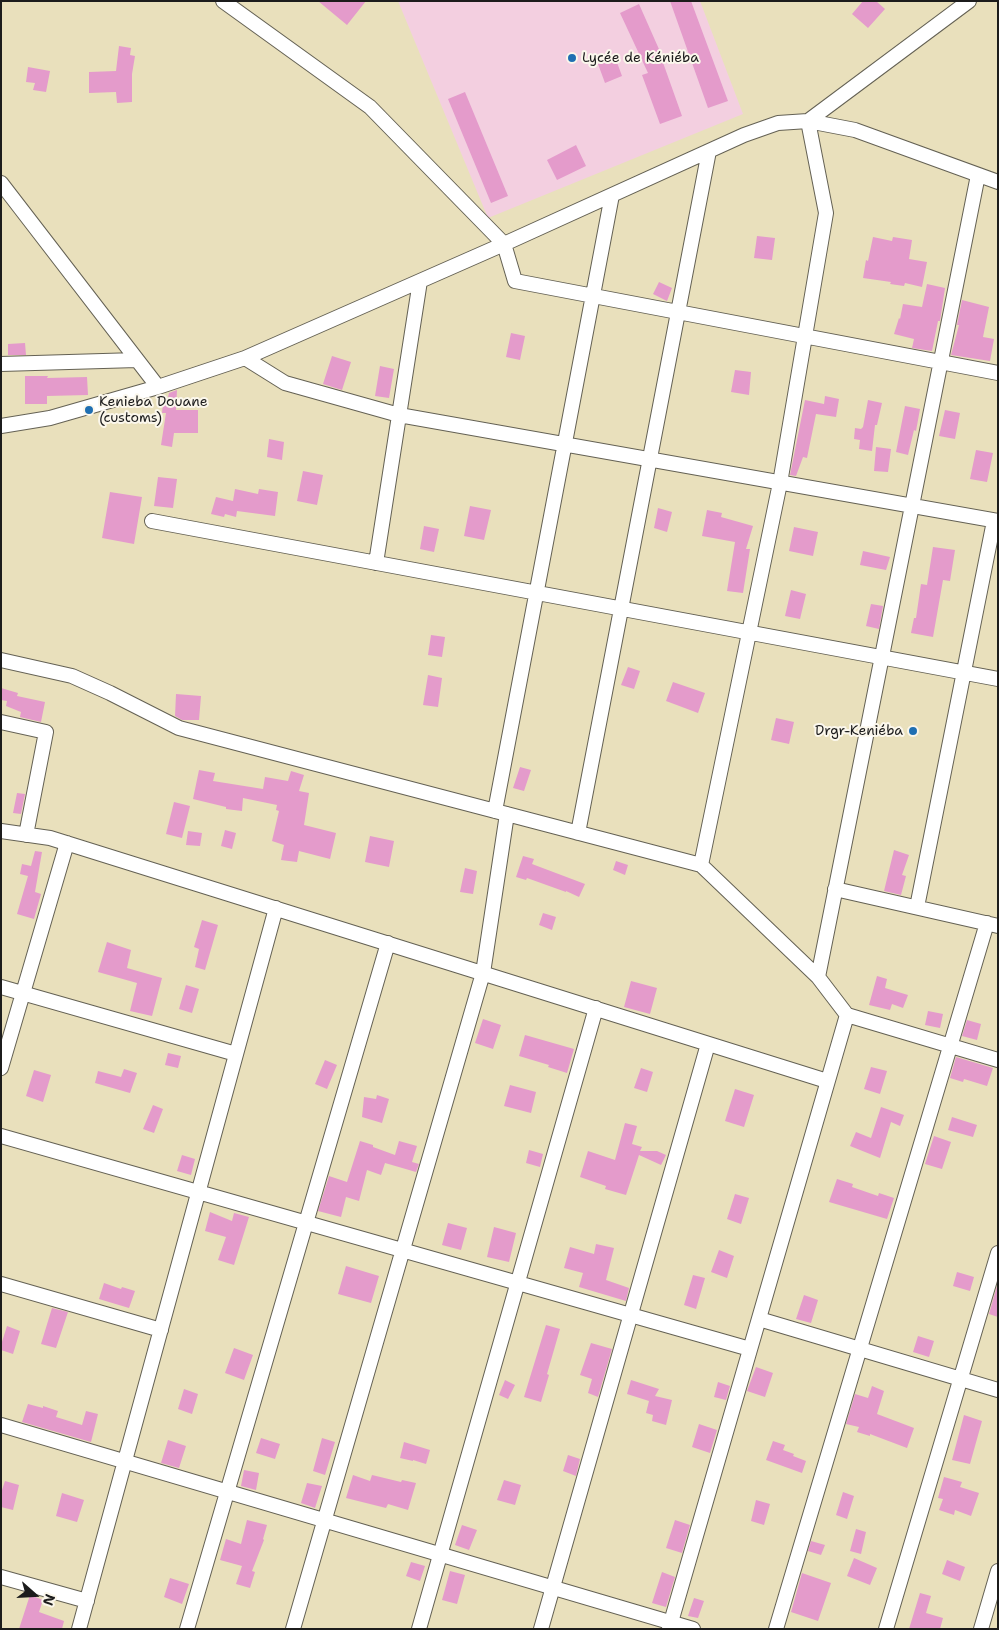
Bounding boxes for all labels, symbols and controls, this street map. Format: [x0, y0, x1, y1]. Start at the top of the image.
place label: Lycée de Kéniéba [582, 50, 699, 66]
marker: Lycée de Kéniéba [566, 52, 578, 64]
place label: Kenieba Douane (customs) [99, 394, 208, 427]
marker: Kenieba Douane (customs) [83, 404, 95, 416]
place label: Drgr-Keniéba [815, 723, 903, 739]
marker: Drgr-Keniéba [907, 725, 919, 737]
north arrow [10, 1570, 60, 1620]
text: N [39, 1592, 59, 1608]

